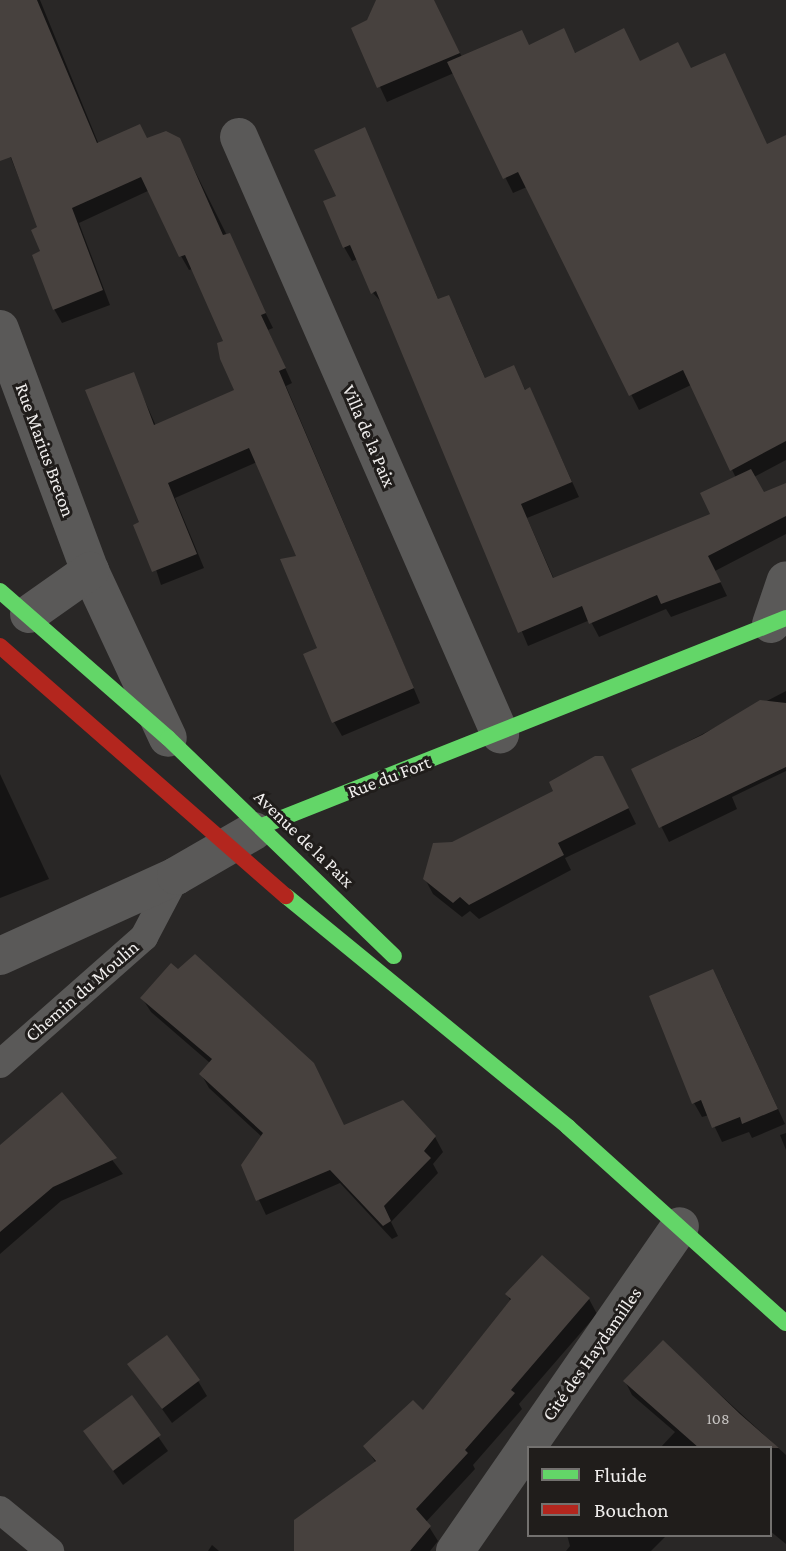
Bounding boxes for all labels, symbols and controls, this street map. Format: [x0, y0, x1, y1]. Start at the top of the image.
street label: Rue Marius Breton [10, 380, 80, 520]
street label: Villa de la Paix [337, 381, 401, 491]
street label: Rue du Fort [344, 751, 434, 803]
street label: Avenue de la Paix [249, 785, 359, 893]
street label: Chemin du Moulin [21, 936, 143, 1046]
street label: Cité des Haydamilles [537, 1283, 647, 1425]
house number: 108 [707, 1409, 729, 1429]
legend [527, 1446, 772, 1537]
text: Fluide [594, 1463, 647, 1487]
text: Bouchon [594, 1498, 669, 1522]

